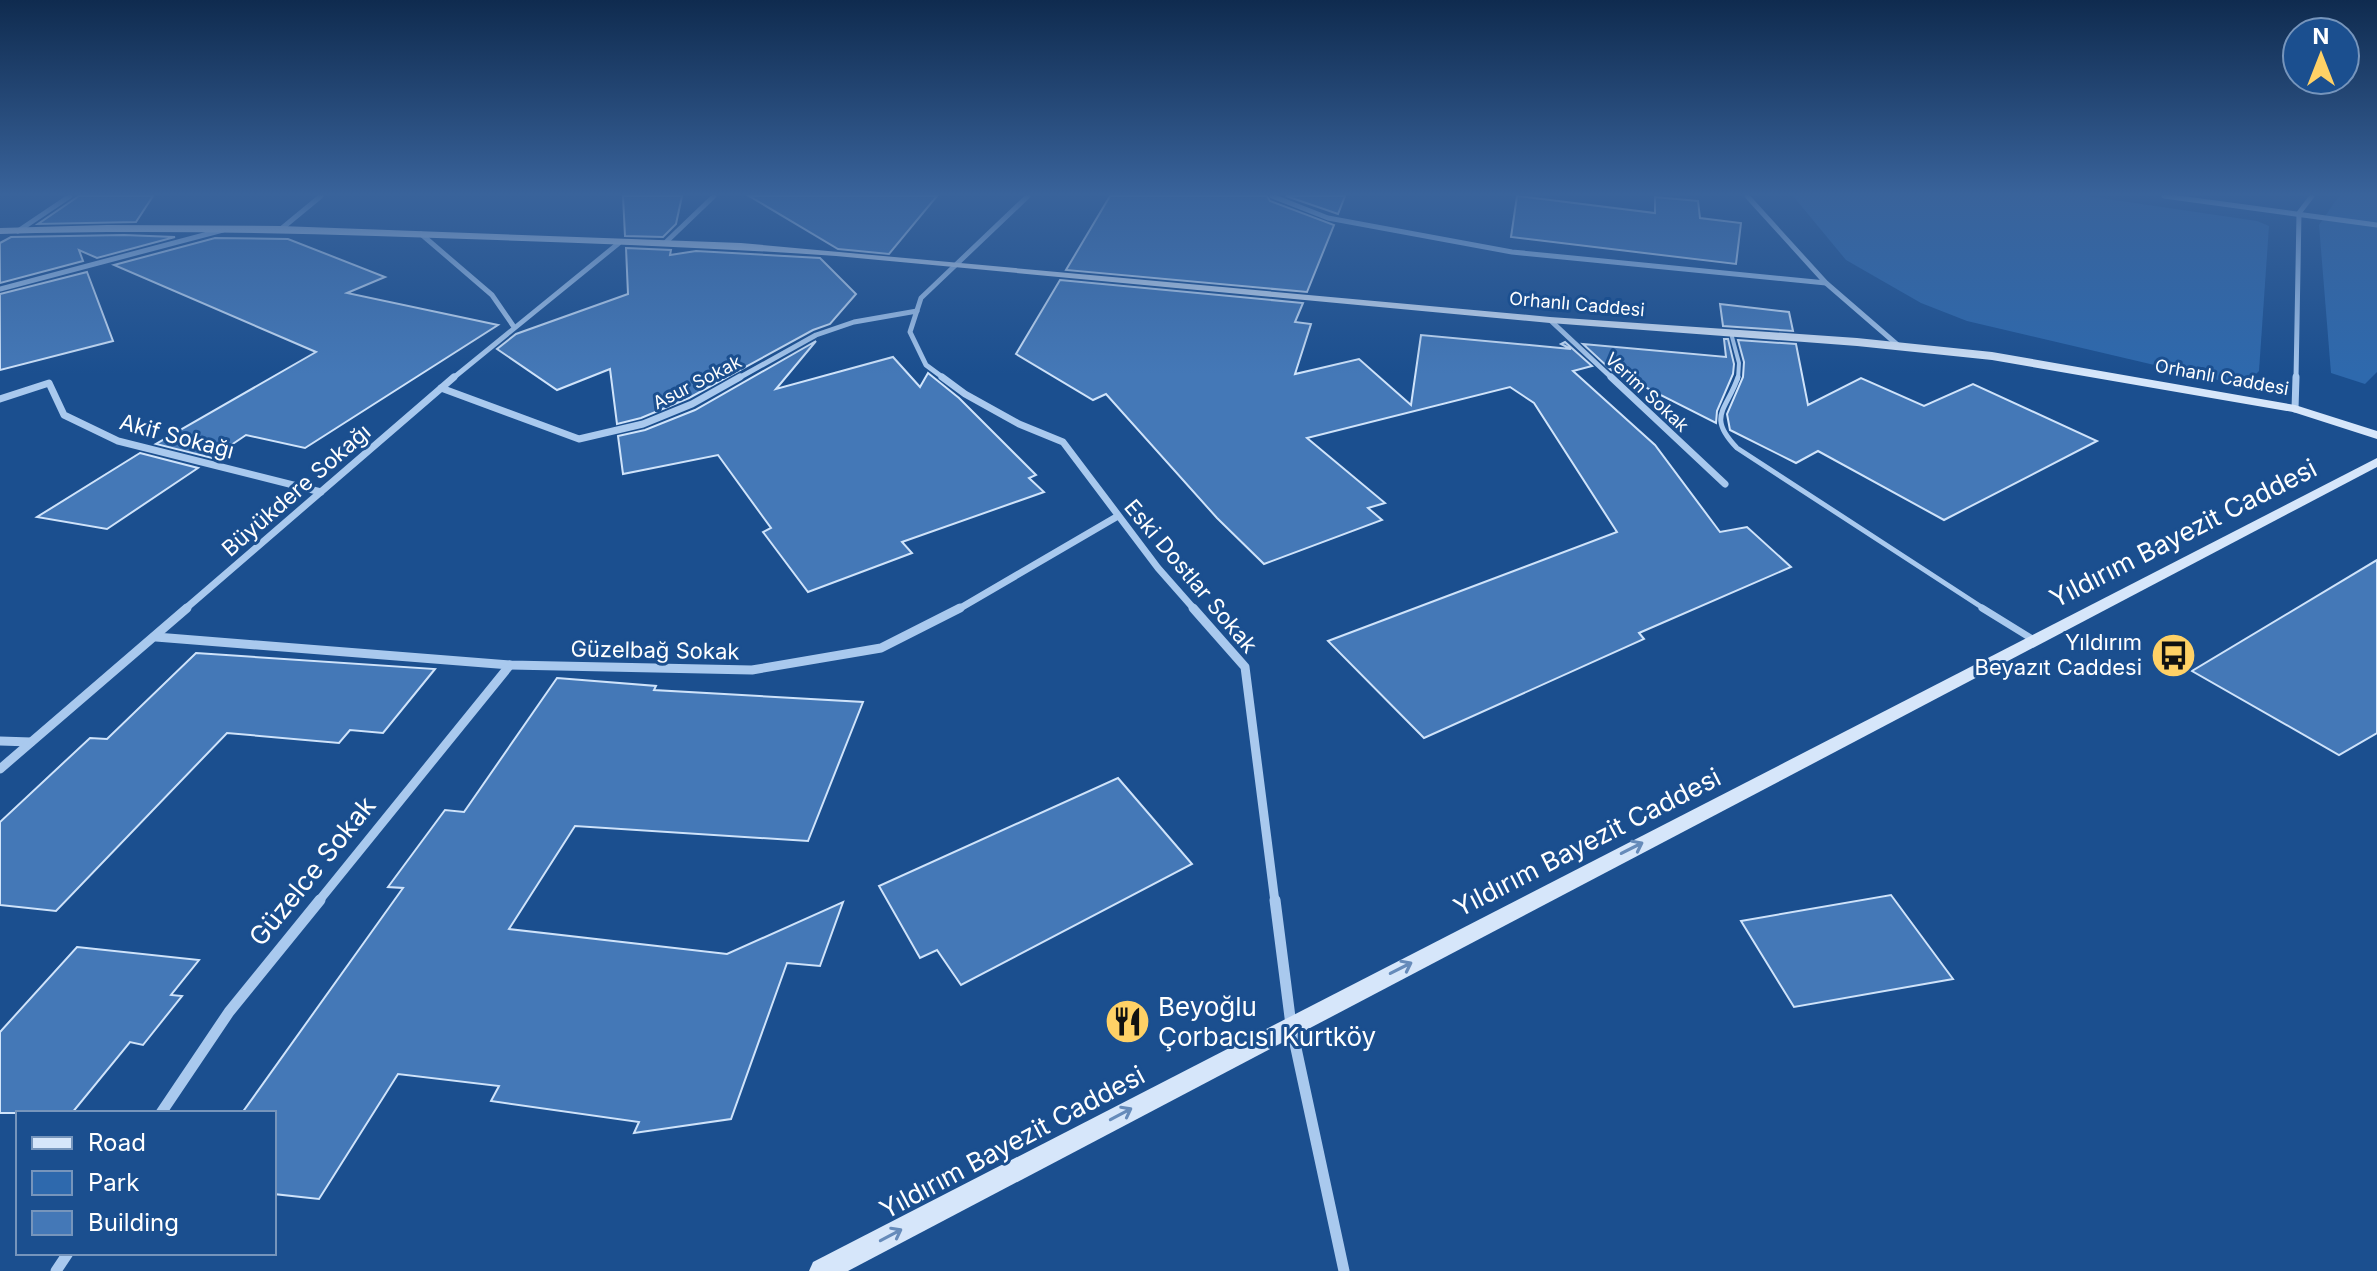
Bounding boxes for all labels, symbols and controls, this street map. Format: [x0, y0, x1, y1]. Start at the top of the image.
north arrow [2281, 16, 2361, 96]
text: N [2313, 23, 2329, 49]
street label: Orhanlı Caddesi [1509, 288, 1645, 320]
street label: Verim Sokak [1601, 348, 1693, 436]
street label: Asur Sokak [649, 351, 745, 413]
street label: Orhanlı Caddesi [2153, 355, 2291, 399]
street label: Akif Sokağı [117, 408, 237, 464]
street label: Büyükdere Sokağı [216, 418, 376, 562]
street label: Yıldırım Bayezit Caddesi [2044, 452, 2322, 614]
street label: Eski Dostlar Sokak [1119, 494, 1263, 658]
place label: Yıldırım Beyazıt Caddesi [1975, 629, 2142, 680]
bus stop icon: Yıldırım Beyazıt Caddesi [2149, 631, 2197, 679]
street label: Güzelbağ Sokak [570, 636, 740, 664]
street label: Yıldırım Bayezit Caddesi [1448, 761, 1726, 923]
street label: Güzelce Sokak [242, 790, 382, 952]
one-way arrow [1620, 840, 1644, 856]
one-way arrow [1389, 960, 1413, 976]
place label: Beyoğlu Çorbacısı Kurtköy [1158, 991, 1376, 1052]
restaurant icon: Beyoğlu Çorbacısı Kurtköy [1103, 997, 1151, 1045]
street label: Yıldırım Bayezit Caddesi [874, 1059, 1150, 1225]
one-way arrow [1109, 1106, 1133, 1122]
legend [16, 1111, 276, 1255]
text: Road [88, 1128, 146, 1157]
text: Park [88, 1168, 139, 1197]
text: Building [88, 1208, 179, 1237]
one-way arrow [878, 1226, 902, 1242]

